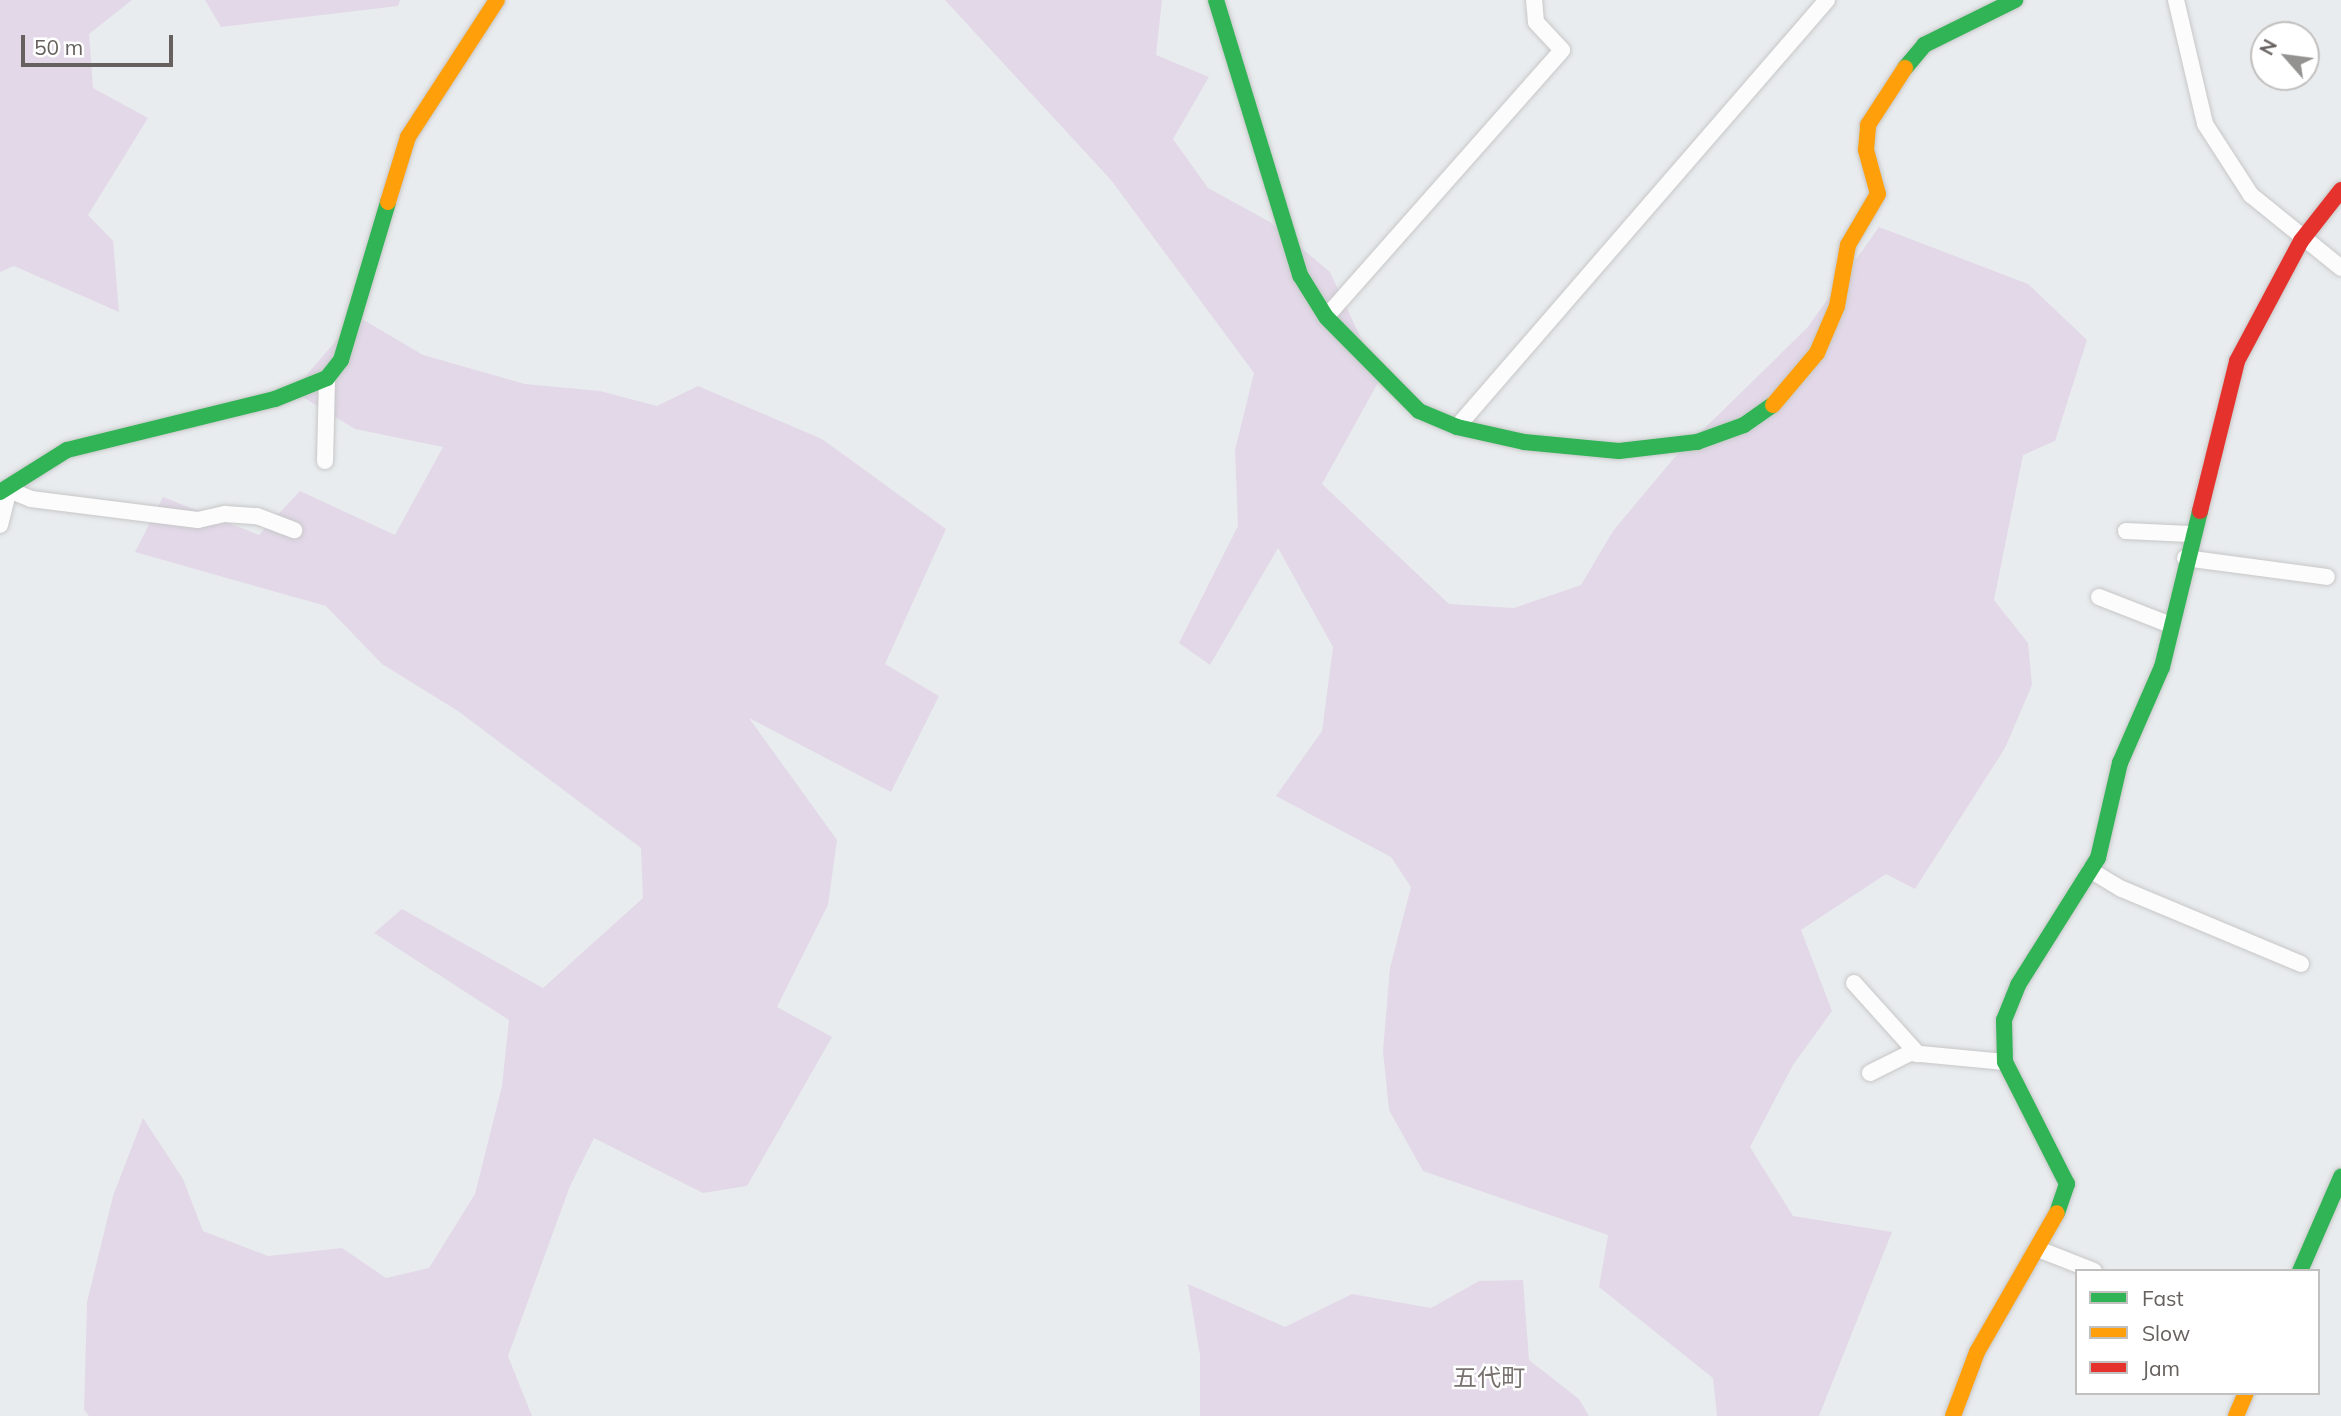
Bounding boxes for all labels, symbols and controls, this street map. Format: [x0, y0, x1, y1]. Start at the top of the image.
scale bar [24, 21, 177, 65]
north arrow [2250, 21, 2320, 91]
text: 50 m [34, 34, 83, 60]
text: N [2254, 35, 2282, 59]
legend [2075, 1269, 2320, 1395]
text: Fast [2142, 1285, 2184, 1311]
text: Slow [2142, 1320, 2190, 1346]
text: Jam [2142, 1355, 2180, 1381]
district label: 五代町 [1453, 1364, 1525, 1392]

